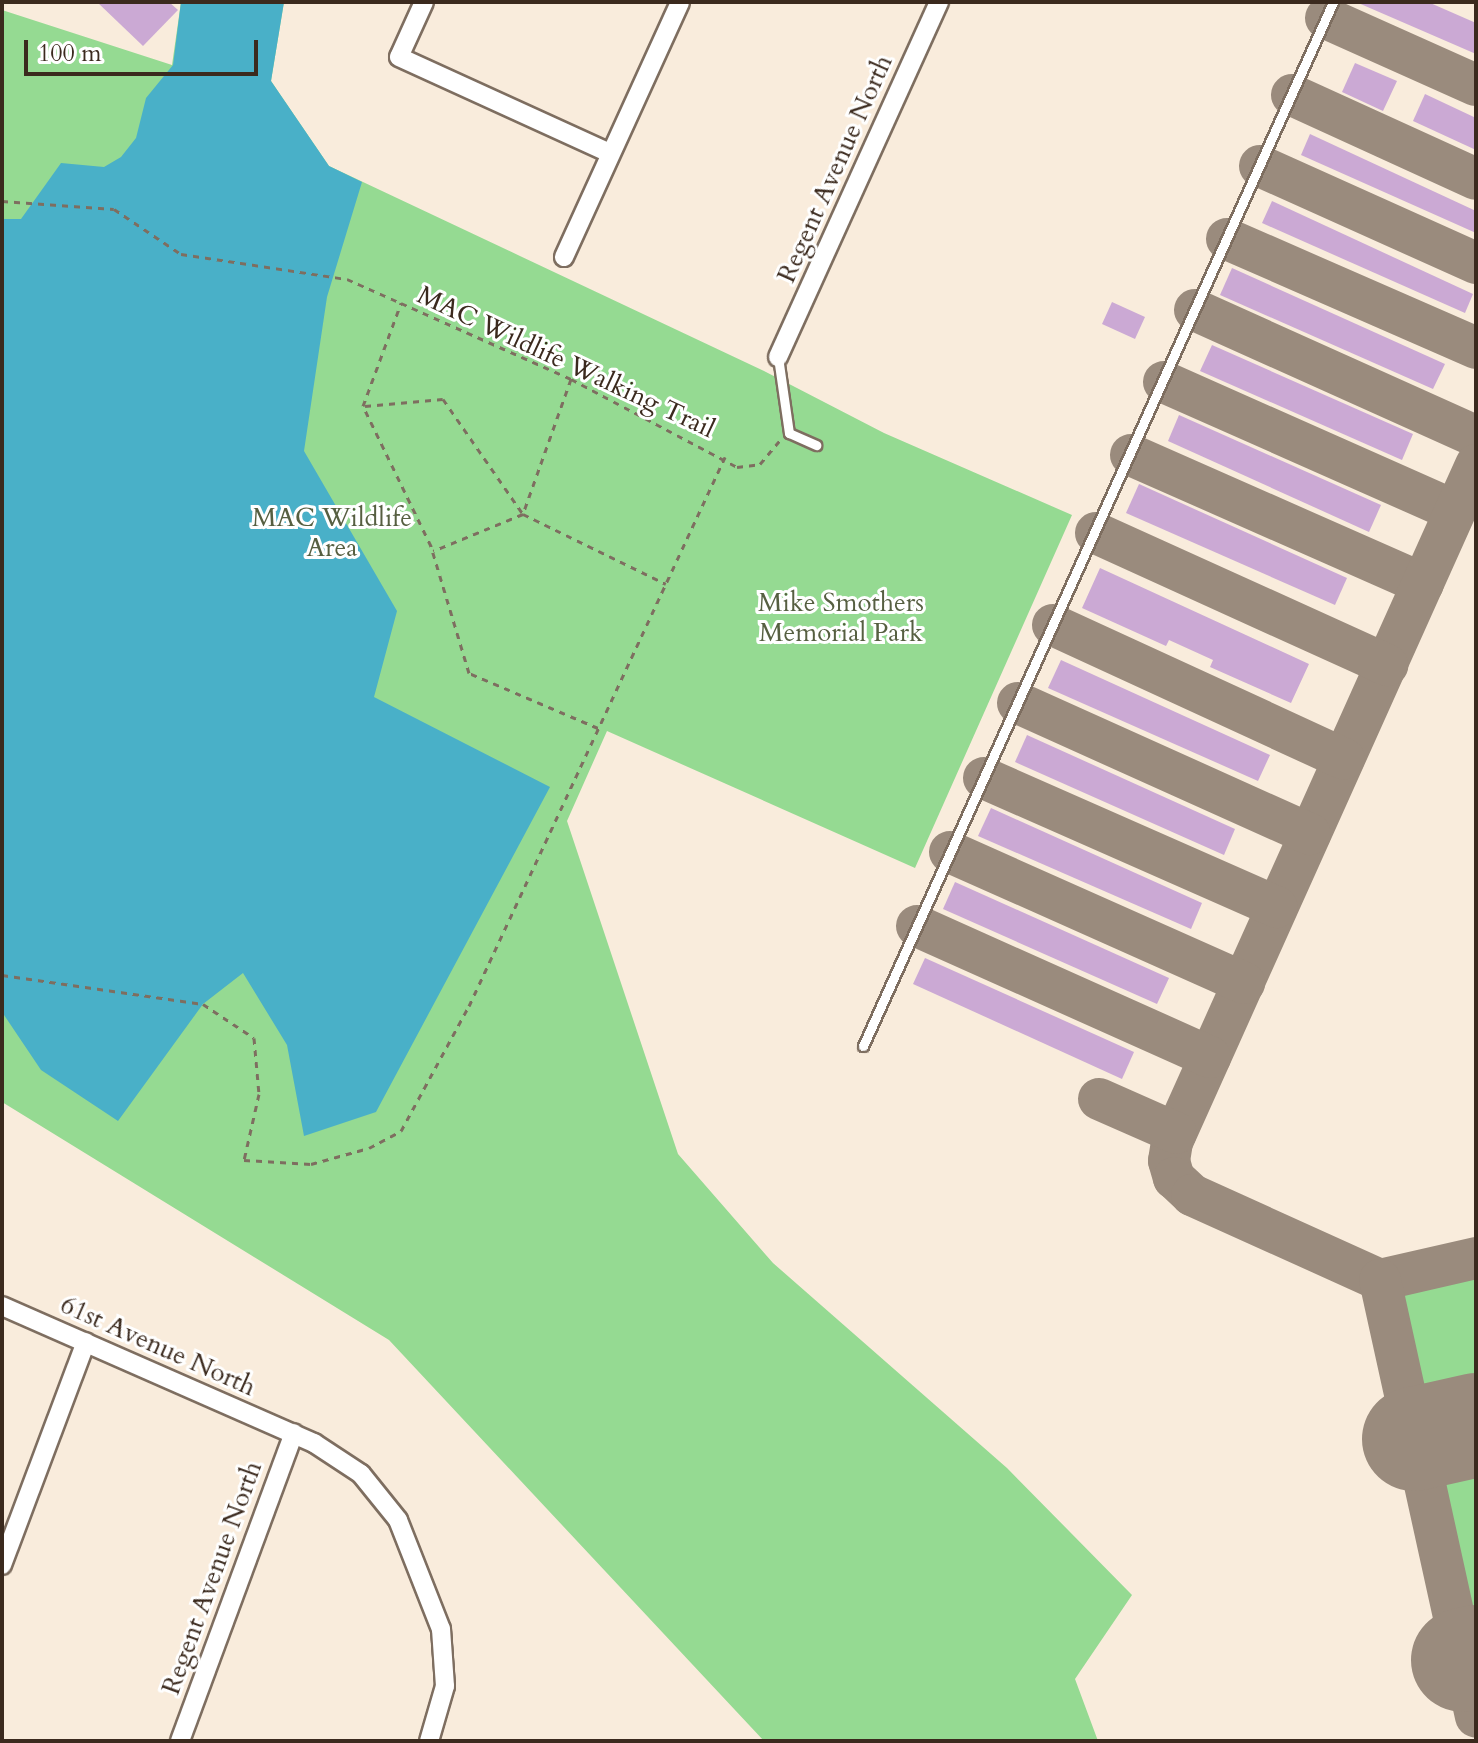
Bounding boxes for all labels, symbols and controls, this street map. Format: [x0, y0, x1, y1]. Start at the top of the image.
scale bar [28, 24, 262, 74]
text: 100 m [38, 37, 102, 70]
street label: Regent Avenue North [771, 50, 899, 288]
street label: MAC Wildlife Walking Trail [412, 279, 720, 445]
park label: MAC Wildlife Area [252, 502, 412, 564]
park label: Mike Smothers Memorial Park [758, 587, 924, 648]
street label: 61st Avenue North [56, 1289, 260, 1403]
street label: Regent Avenue North [155, 1457, 269, 1699]

